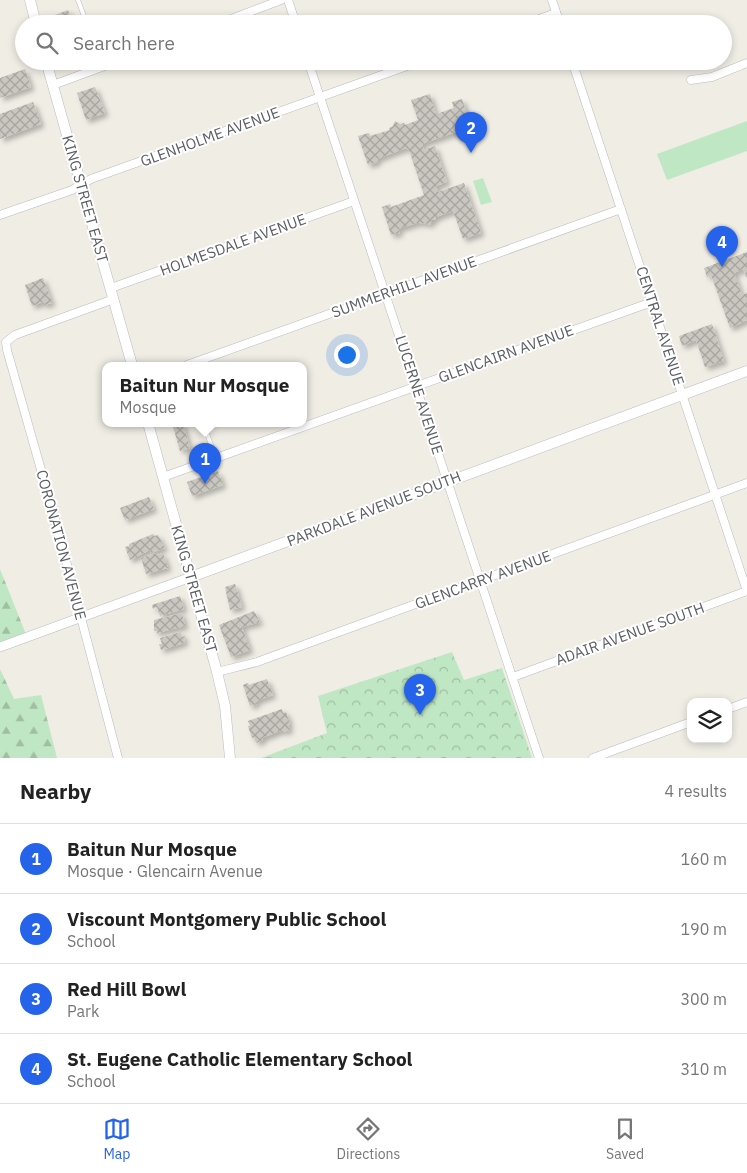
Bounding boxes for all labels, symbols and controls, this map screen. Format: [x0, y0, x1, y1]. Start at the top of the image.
search box [15, 15, 732, 70]
icon: search [33, 29, 61, 57]
text: Search here [73, 31, 175, 55]
street label: GLENHOLME AVENUE [138, 102, 282, 171]
pin: 2 [455, 112, 487, 153]
street label: KING STREET EAST [58, 133, 113, 265]
street label: HOLMESDALE AVENUE [157, 209, 308, 280]
pin: 4 [706, 226, 738, 267]
street label: SUMMERHILL AVENUE [329, 251, 479, 322]
street label: CENTRAL AVENUE [632, 264, 689, 388]
street label: GLENCAIRN AVENUE [436, 320, 576, 387]
street label: LUCERNE AVENUE [391, 333, 448, 457]
your location [334, 342, 360, 368]
popup [102, 362, 307, 427]
text: Baitun Nur Mosque [120, 373, 289, 397]
text: Mosque [120, 397, 176, 417]
pin: 1 [189, 443, 221, 484]
street label: PARKDALE AVENUE SOUTH [284, 467, 464, 551]
street label: CORONATION AVENUE [32, 468, 91, 622]
street label: KING STREET EAST [167, 523, 222, 655]
street label: GLENCARRY AVENUE [412, 546, 554, 613]
street label: ADAIR AVENUE SOUTH [553, 598, 707, 669]
pin: 3 [404, 674, 436, 715]
map controls [687, 698, 732, 743]
button: layers [687, 698, 732, 743]
text: Nearby [20, 777, 91, 805]
text: 4 results [664, 781, 727, 801]
text: Baitun Nur Mosque [67, 837, 237, 861]
text: 1 [31, 849, 41, 869]
text: 160 m [680, 849, 727, 869]
text: Mosque · Glencairn Avenue [67, 861, 263, 881]
text: Viscount Montgomery Public School [67, 907, 386, 931]
text: 2 [31, 919, 41, 939]
text: 190 m [680, 919, 727, 939]
text: School [67, 931, 116, 951]
text: Red Hill Bowl [67, 977, 186, 1001]
text: 3 [31, 989, 41, 1009]
text: 300 m [680, 989, 727, 1009]
text: Park [67, 1001, 99, 1021]
text: St. Eugene Catholic Elementary School [67, 1047, 412, 1071]
text: 4 [31, 1059, 41, 1079]
text: 310 m [680, 1059, 727, 1079]
text: School [67, 1071, 116, 1091]
tab: Map [103, 1115, 131, 1163]
tab: Directions [337, 1115, 400, 1163]
tab: Saved [606, 1115, 644, 1163]

